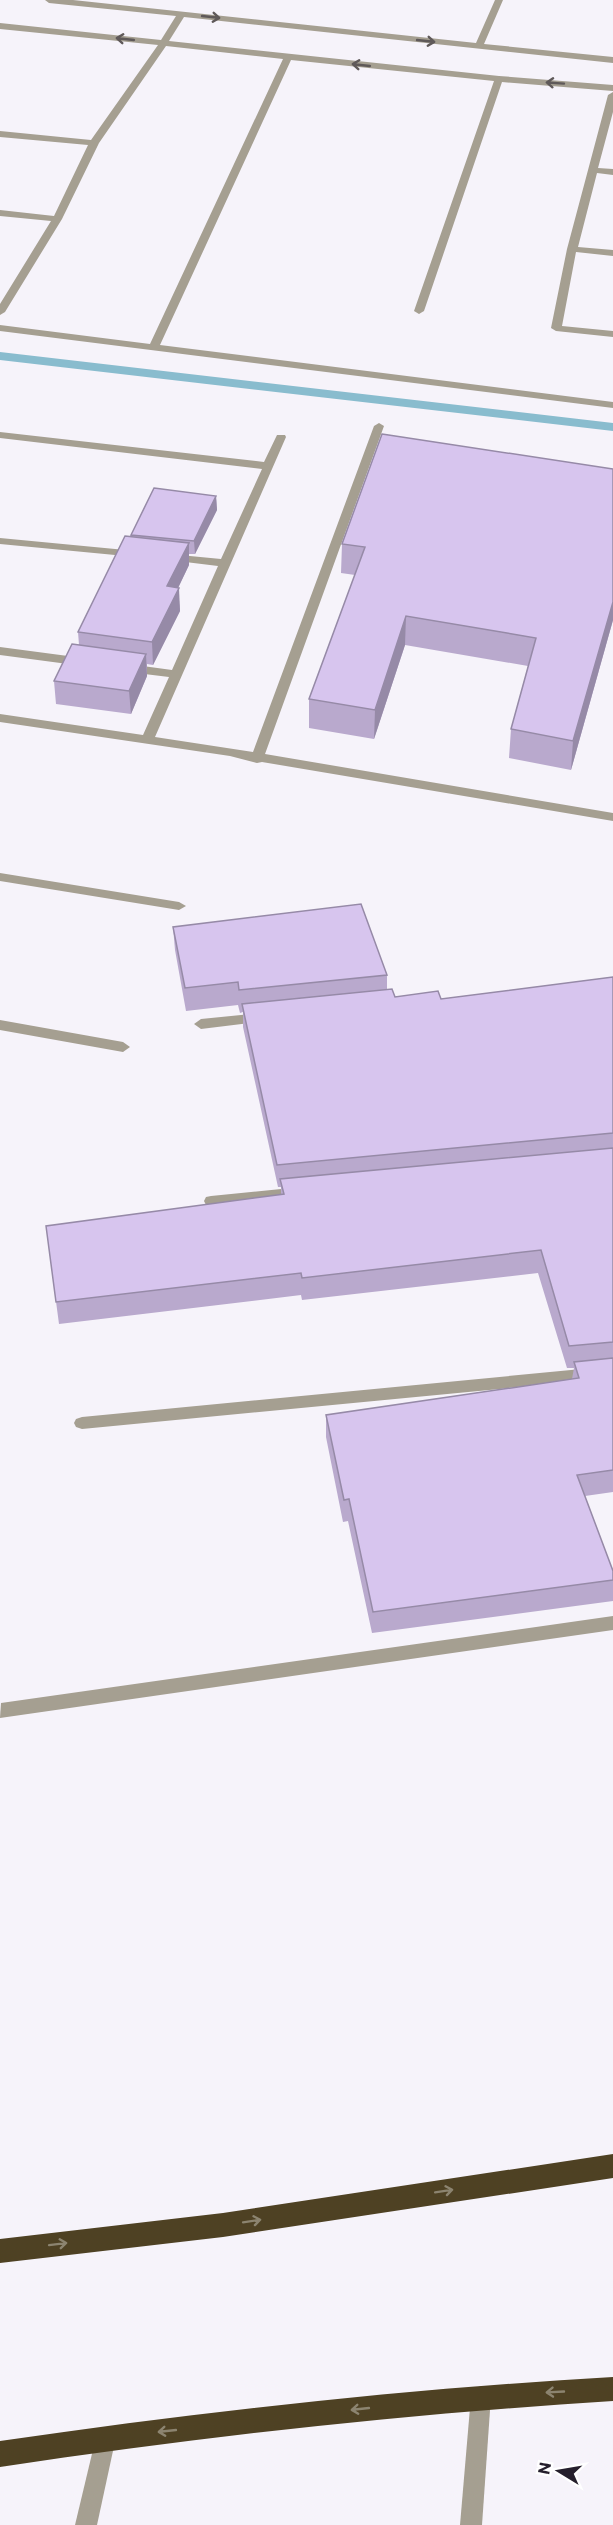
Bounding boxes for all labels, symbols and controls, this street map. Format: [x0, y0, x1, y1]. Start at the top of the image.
one-way arrow [201, 12, 221, 23]
one-way arrow [116, 33, 135, 44]
one-way arrow [416, 35, 435, 46]
one-way arrow [351, 59, 371, 70]
one-way arrow [545, 78, 565, 89]
one-way arrow [434, 2186, 454, 2197]
one-way arrow [241, 2215, 261, 2226]
one-way arrow [48, 2239, 68, 2250]
one-way arrow [545, 2387, 565, 2398]
one-way arrow [351, 2404, 371, 2415]
one-way arrow [157, 2425, 177, 2436]
north arrow [529, 2441, 589, 2501]
text: N [533, 2460, 554, 2476]

